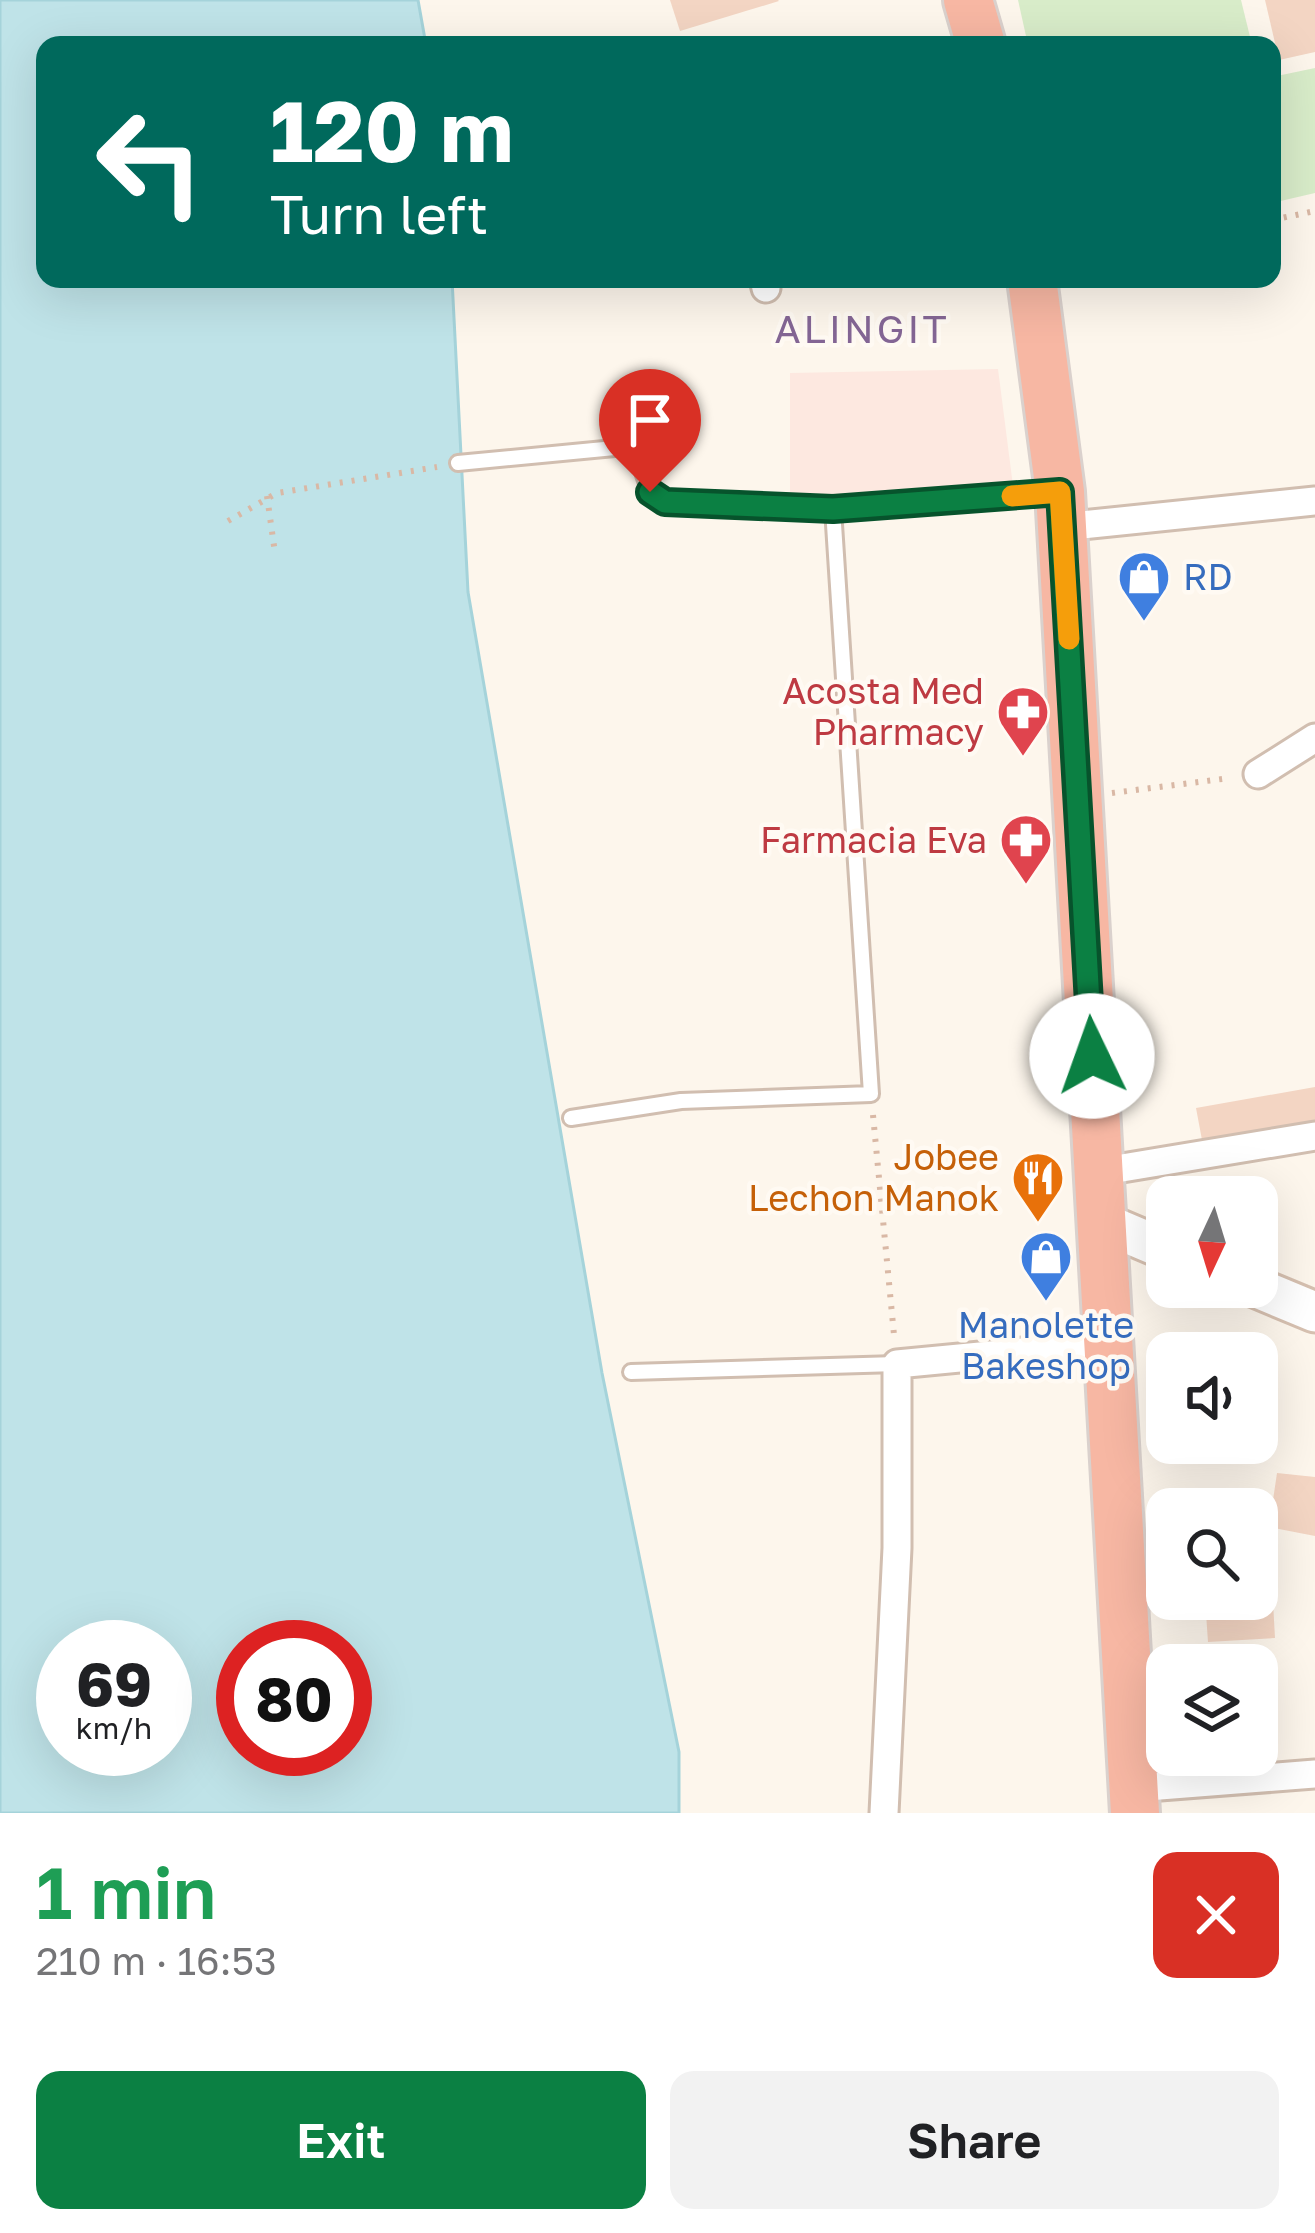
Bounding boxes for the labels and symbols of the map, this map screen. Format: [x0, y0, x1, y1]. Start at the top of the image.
district label: ALINGIT [774, 305, 950, 352]
pin [599, 369, 701, 492]
shop icon: RD [1116, 549, 1172, 623]
place label: RD [1183, 555, 1233, 598]
place label: Acosta Med Pharmacy [782, 669, 984, 753]
pharmacy icon: Acosta Med Pharmacy [995, 684, 1051, 758]
pharmacy icon: Farmacia Eva [998, 812, 1054, 886]
place label: Farmacia Eva [760, 818, 987, 861]
position arrow [1029, 993, 1155, 1119]
place label: Jobee Lechon Manok [748, 1135, 999, 1219]
restaurant icon: Jobee Lechon Manok [1010, 1150, 1066, 1224]
north arrow [1146, 1176, 1278, 1308]
shop icon: Manolette Bakeshop [1018, 1229, 1074, 1303]
place label: Manolette Bakeshop [958, 1303, 1134, 1387]
speed limit sign: 80 [216, 1620, 372, 1776]

